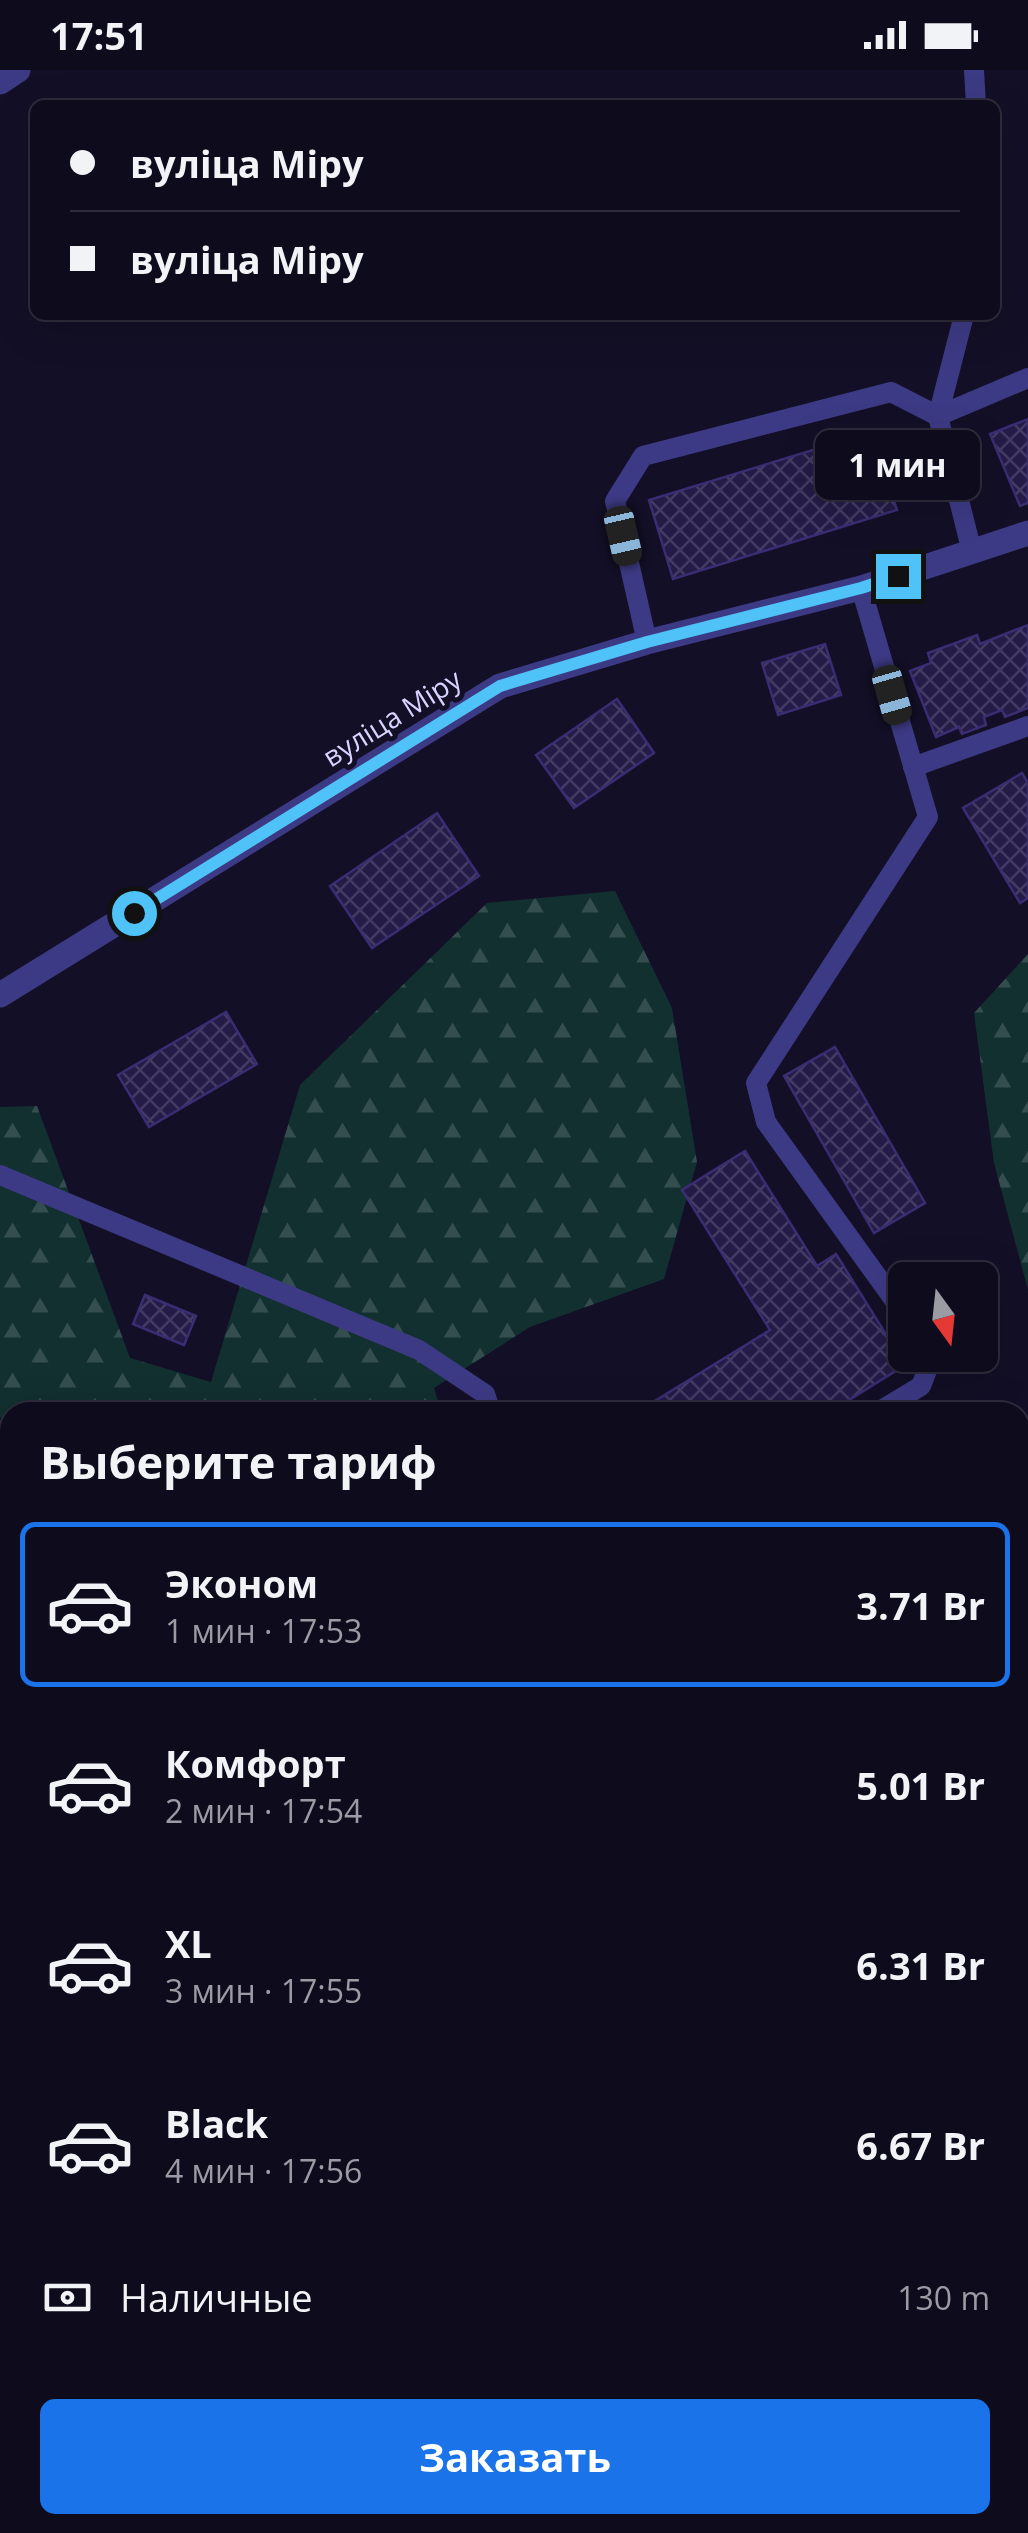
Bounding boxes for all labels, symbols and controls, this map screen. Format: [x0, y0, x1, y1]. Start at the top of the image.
text: 17:51 [50, 9, 148, 61]
text: вуліца Міру [130, 137, 364, 189]
text: вуліца Міру [130, 233, 364, 285]
callout: 1 мин [816, 431, 980, 501]
text: 1 мин [849, 443, 946, 486]
car [602, 503, 644, 569]
route end [876, 554, 921, 599]
street label: вуліца Міру [315, 659, 469, 775]
car [869, 662, 915, 728]
route start [112, 891, 157, 936]
north arrow [888, 1262, 998, 1372]
map controls [888, 1262, 998, 1372]
text: Выберите тариф [40, 1431, 437, 1492]
text: Эконом [165, 1557, 318, 1609]
icon: car [45, 1560, 135, 1650]
text: 3.71 Br [856, 1579, 985, 1631]
text: 1 мин · 17:53 [165, 1609, 362, 1652]
text: Комфорт [165, 1737, 346, 1789]
icon: car [45, 1740, 135, 1830]
text: 5.01 Br [856, 1759, 985, 1811]
text: 2 мин · 17:54 [165, 1789, 362, 1832]
text: XL [165, 1917, 212, 1969]
icon: car [45, 1920, 135, 2010]
text: 6.31 Br [856, 1939, 985, 1991]
text: 3 мин · 17:55 [165, 1969, 362, 2012]
text: Black [165, 2097, 268, 2149]
icon: car [45, 2100, 135, 2190]
text: 6.67 Br [856, 2119, 985, 2171]
text: 4 мин · 17:56 [165, 2149, 362, 2192]
icon: cash [40, 2270, 95, 2325]
text: Наличные [120, 2271, 313, 2323]
text: 130 m [897, 2276, 990, 2319]
button: Заказать [40, 2399, 990, 2514]

